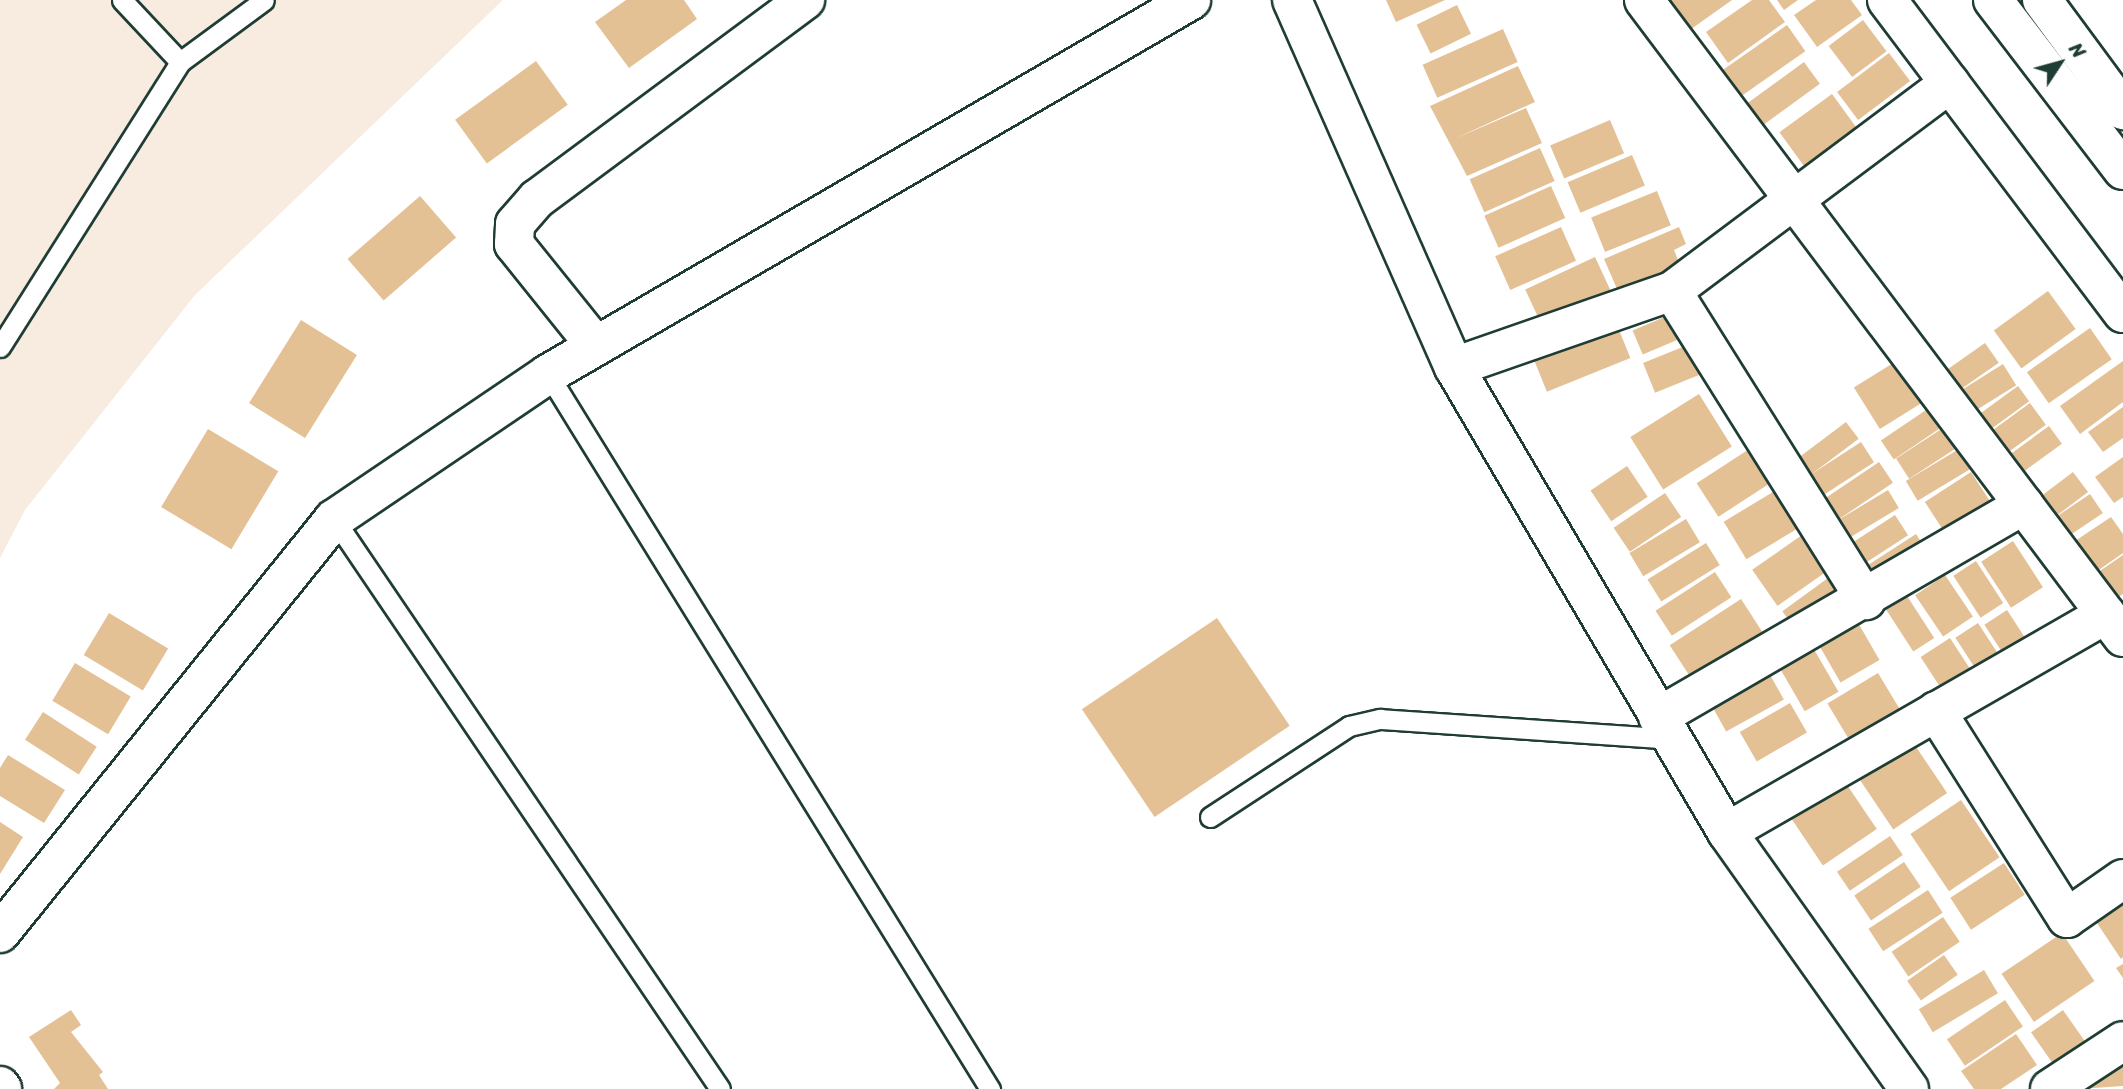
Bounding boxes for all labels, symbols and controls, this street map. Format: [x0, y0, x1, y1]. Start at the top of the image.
north arrow [2025, 28, 2095, 98]
text: N [2060, 35, 2095, 65]

